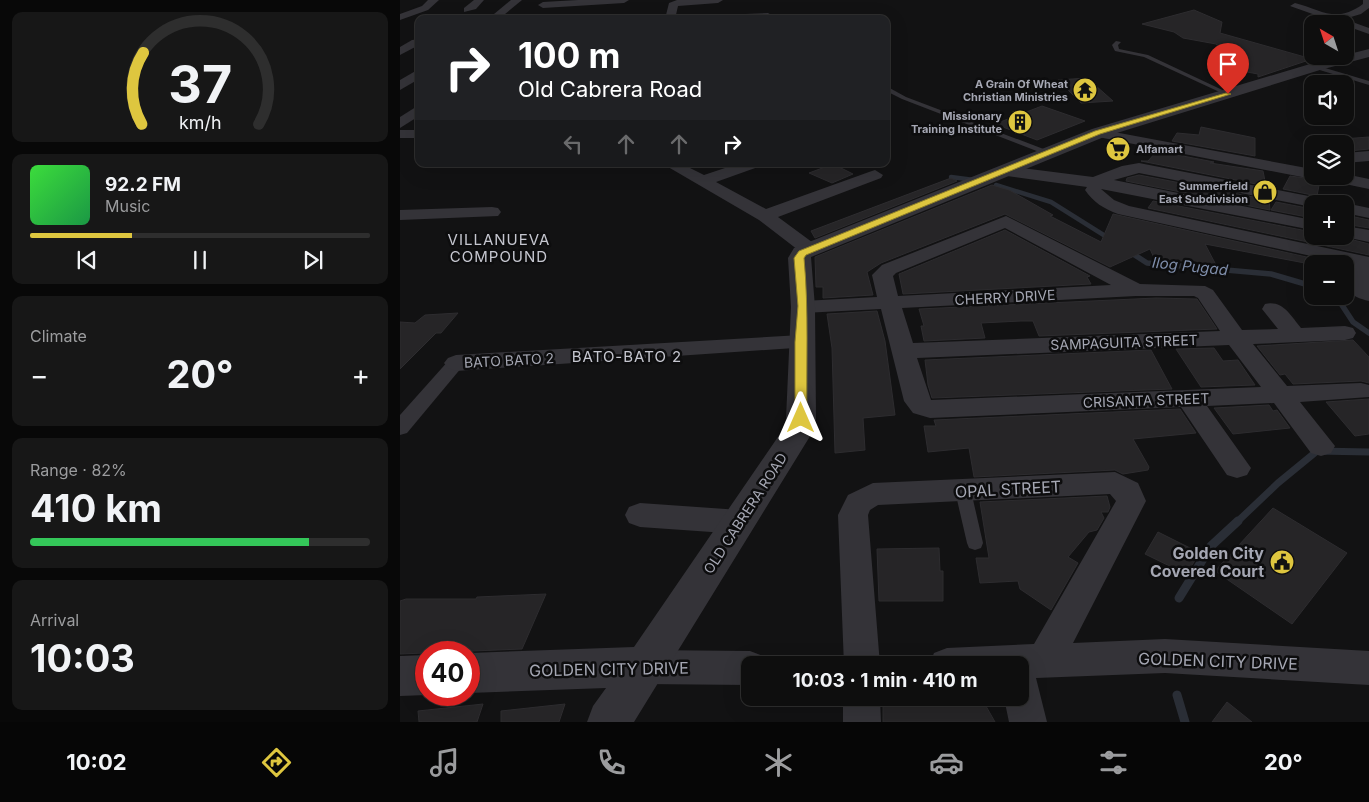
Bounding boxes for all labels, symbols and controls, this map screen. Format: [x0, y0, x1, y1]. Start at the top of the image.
north arrow [1304, 15, 1354, 65]
map controls [1304, 15, 1354, 305]
text: 100 m [518, 34, 621, 76]
icon: right [435, 35, 500, 100]
pin [1207, 43, 1249, 94]
icon: arrive [1214, 50, 1242, 78]
text: 37 [168, 53, 232, 116]
button: sound [1304, 75, 1354, 125]
text: Old Cabrera Road [518, 76, 702, 102]
place label: A Grain Of Wheat Christian Ministries [963, 77, 1068, 104]
temple icon: A Grain Of Wheat Christian Ministries [1072, 77, 1098, 103]
place label: Missionary Training Institute [911, 109, 1002, 136]
building icon: Missionary Training Institute [1007, 109, 1033, 135]
text: km/h [179, 112, 221, 133]
icon: left [559, 130, 587, 158]
icon: ahead [612, 130, 640, 158]
icon: ahead [665, 130, 693, 158]
icon: right [718, 130, 746, 158]
button: layers [1304, 135, 1354, 185]
supermarket icon: Alfamart [1105, 136, 1131, 162]
place label: Alfamart [1136, 142, 1183, 156]
text: 92.2 FM [105, 173, 181, 196]
place label: Summerfield East Subdivision [1159, 179, 1248, 206]
shop icon: Summerfield East Subdivision [1252, 179, 1278, 205]
button: + [1304, 195, 1354, 245]
text: Music [105, 196, 150, 216]
district label: VILLANUEVA COMPOUND [448, 230, 550, 266]
icon: previous [73, 246, 101, 274]
icon: pause [186, 246, 214, 274]
icon: next [299, 246, 327, 274]
water label: Ilog Pugad [1151, 253, 1230, 280]
button: − [1304, 255, 1354, 305]
street label: CHERRY DRIVE [954, 286, 1056, 308]
text: Climate [30, 326, 87, 346]
street label: SAMPAGUITA STREET [1050, 331, 1198, 353]
district label: BATO-BATO 2 [572, 347, 682, 366]
street label: BATO BATO 2 [463, 349, 555, 371]
text: 20° [166, 351, 234, 397]
text: − [30, 358, 49, 392]
text: + [351, 358, 370, 392]
street label: CRISANTA STREET [1082, 389, 1210, 411]
position arrow [774, 391, 826, 443]
street label: OLD CABRERA ROAD [700, 449, 790, 577]
text: Range · 82% [30, 460, 127, 480]
street label: OPAL STREET [954, 476, 1062, 502]
text: 410 km [30, 485, 162, 531]
place label: Golden City Covered Court [1150, 543, 1264, 581]
public building icon: Golden City Covered Court [1269, 549, 1295, 575]
text: Arrival [30, 610, 79, 630]
text: 10:03 [30, 635, 135, 681]
speed limit sign: 40 [415, 641, 480, 706]
street label: GOLDEN CITY DRIVE [1138, 648, 1298, 674]
street label: GOLDEN CITY DRIVE [529, 658, 689, 680]
text: 10:03 · 1 min · 410 m [792, 669, 978, 692]
icon: directions [259, 745, 294, 780]
icon: music [427, 745, 462, 780]
icon: phone [594, 745, 629, 780]
icon: climate [761, 745, 796, 780]
icon: car [929, 745, 964, 780]
icon: filters [1096, 745, 1131, 780]
text: 10:02 [66, 749, 127, 775]
text: 20° [1264, 749, 1303, 775]

